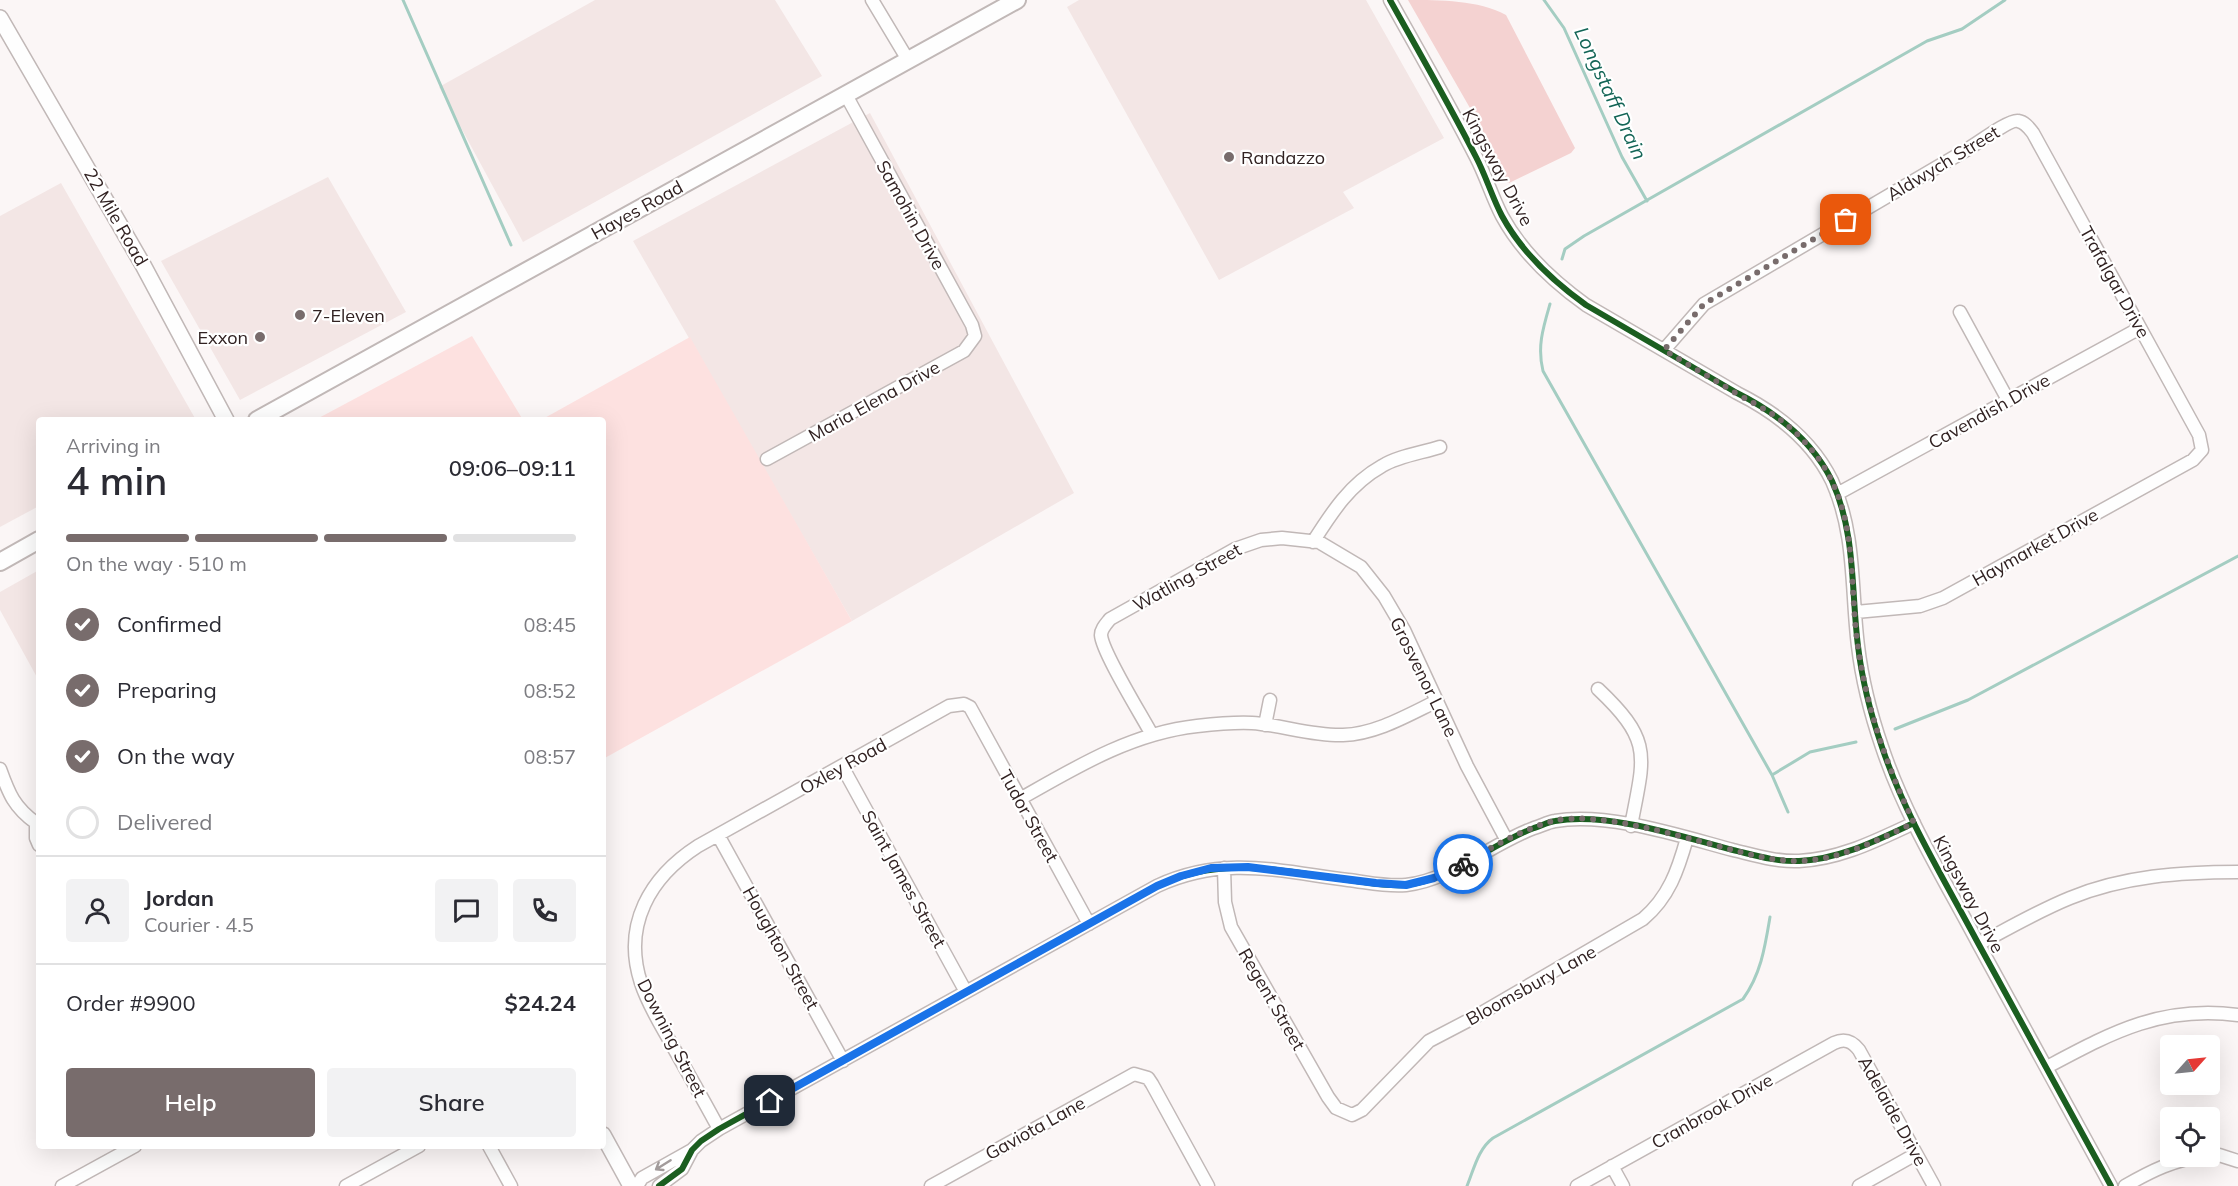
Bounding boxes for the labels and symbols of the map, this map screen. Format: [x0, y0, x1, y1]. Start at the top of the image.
water label: Longstaff Drain [1569, 23, 1653, 163]
street label: Kingsway Drive [1457, 104, 1539, 230]
street label: Aldwych Street [1882, 120, 2004, 206]
place label: Randazzo [1241, 146, 1325, 169]
marker: Randazzo [1222, 150, 1236, 164]
street label: Samohin Drive [871, 156, 951, 274]
street label: 22 Mile Road [79, 164, 153, 270]
street label: Hayes Road [587, 175, 687, 245]
pin [1820, 194, 1871, 245]
street label: Trafalgar Drive [2075, 222, 2155, 342]
place label: 7-Eleven [312, 304, 385, 327]
marker: 7-Eleven [293, 308, 307, 322]
place label: Exxon [198, 326, 248, 349]
marker: Exxon [253, 330, 267, 344]
street label: Maria Elena Drive [804, 355, 944, 447]
street label: Cavendish Drive [1924, 368, 2054, 454]
street label: Haymarket Drive [1968, 503, 2102, 591]
street label: Watling Street [1129, 538, 1245, 616]
street label: Grosvenor Lane [1385, 613, 1463, 741]
street label: Oxley Road [795, 733, 891, 799]
street label: Tudor Street [994, 766, 1064, 866]
street label: Saint James Street [857, 806, 951, 952]
street label: Kingsway Drive [1928, 831, 2010, 957]
courier [1433, 834, 1493, 894]
street label: Houghton Street [738, 882, 824, 1014]
street label: Bloomsbury Lane [1462, 940, 1600, 1030]
street label: Regent Street [1234, 944, 1310, 1054]
street label: Downing Street [632, 975, 712, 1101]
north arrow [2160, 1035, 2220, 1095]
street label: Adelaide Drive [1853, 1052, 1933, 1170]
street label: Cranbrook Drive [1647, 1068, 1777, 1154]
pin [744, 1075, 795, 1126]
street label: Gaviota Lane [981, 1091, 1089, 1165]
one-way arrow [655, 1160, 672, 1172]

